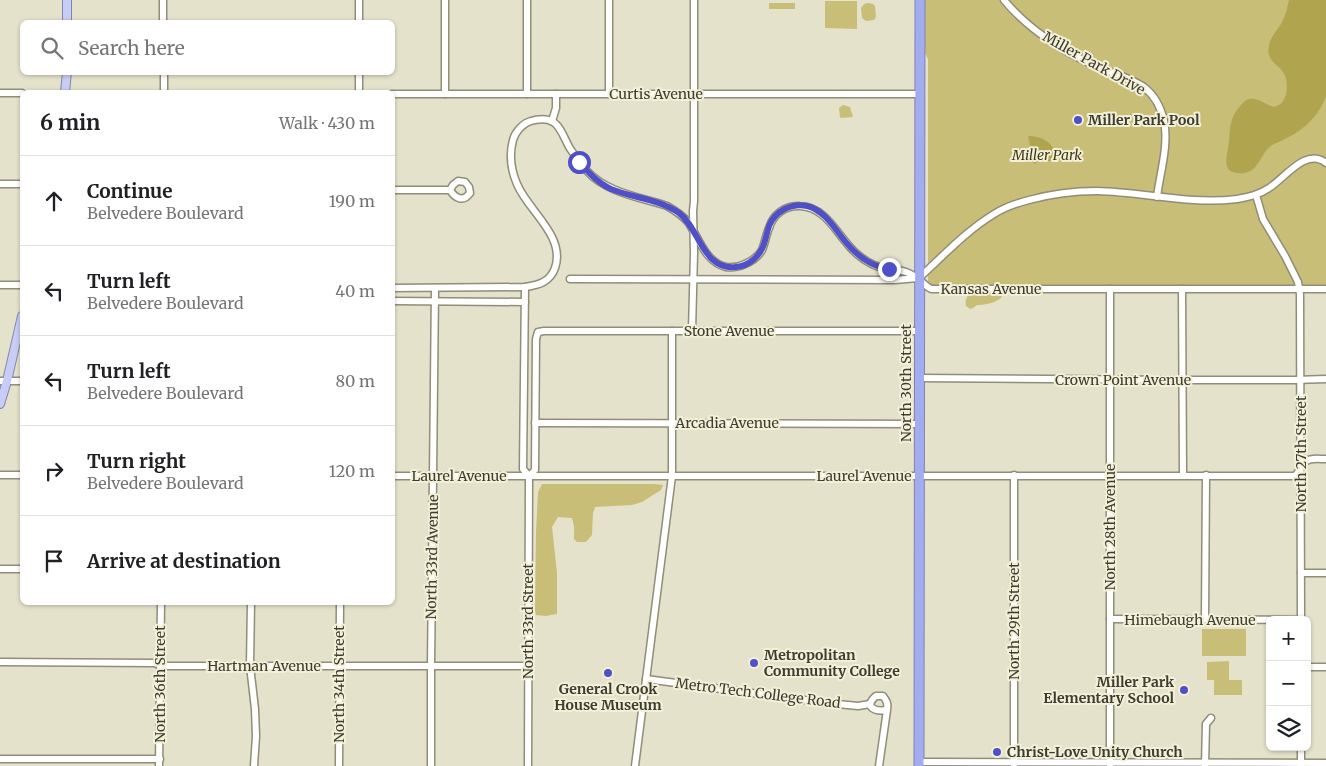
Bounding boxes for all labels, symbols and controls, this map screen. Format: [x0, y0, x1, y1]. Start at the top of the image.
search box [20, 20, 395, 75]
street label: Miller Park Drive [1039, 27, 1149, 99]
icon: search [38, 34, 66, 62]
text: Search here [78, 36, 185, 60]
street label: Curtis Avenue [609, 85, 703, 103]
text: 6 min [40, 109, 100, 136]
place label: Miller Park Pool [1088, 111, 1200, 129]
text: Walk · 430 m [279, 113, 375, 133]
marker: Miller Park Pool [1072, 114, 1084, 126]
park label: Miller Park [1011, 146, 1082, 164]
route start [568, 151, 591, 174]
text: Continue [87, 179, 173, 203]
icon: ahead [40, 187, 68, 215]
text: 190 m [329, 191, 375, 211]
text: Belvedere Boulevard [87, 203, 244, 223]
route end [878, 258, 901, 281]
text: Turn left [87, 269, 171, 293]
icon: left [40, 277, 68, 305]
street label: Kansas Avenue [941, 280, 1041, 298]
text: 40 m [335, 281, 375, 301]
text: Belvedere Boulevard [87, 293, 244, 313]
street label: Stone Avenue [684, 322, 774, 340]
street label: North 30th Street [897, 323, 915, 442]
text: Turn left [87, 359, 171, 383]
icon: left [40, 367, 68, 395]
text: 80 m [336, 371, 375, 391]
street label: Crown Point Avenue [1055, 371, 1191, 389]
text: Belvedere Boulevard [87, 383, 244, 403]
street label: North 27th Street [1292, 395, 1310, 512]
street label: Arcadia Avenue [674, 414, 779, 432]
text: Turn right [87, 449, 186, 473]
icon: right [40, 457, 68, 485]
text: 120 m [329, 461, 375, 481]
street label: North 28th Avenue [1101, 464, 1119, 590]
street label: Laurel Avenue [411, 467, 507, 485]
street label: Laurel Avenue [816, 467, 912, 485]
text: Belvedere Boulevard [87, 473, 244, 493]
street label: North 33rd Avenue [422, 494, 442, 620]
icon: arrive [40, 547, 68, 575]
text: Arrive at destination [87, 549, 281, 573]
street label: North 29th Street [1005, 562, 1023, 680]
street label: North 33rd Street [519, 563, 537, 679]
street label: Himebaugh Avenue [1124, 611, 1256, 629]
map controls [1266, 616, 1311, 751]
button: + [1266, 616, 1311, 661]
street label: North 36th Street [151, 625, 169, 743]
street label: North 34th Street [330, 625, 348, 743]
place label: Metropolitan Community College [764, 646, 900, 680]
street label: Hartman Avenue [207, 657, 321, 675]
marker: Metropolitan Community College [748, 657, 760, 669]
button: − [1266, 661, 1311, 706]
marker: General Crook House Museum [602, 667, 614, 679]
place label: Miller Park Elementary School [1043, 673, 1175, 707]
street label: Metro Tech College Road [674, 674, 842, 712]
place label: General Crook House Museum [554, 680, 662, 714]
marker: Miller Park Elementary School [1178, 684, 1190, 696]
button: layers [1266, 706, 1311, 751]
place label: Christ-Love Unity Church [1007, 743, 1183, 761]
marker: Christ-Love Unity Church [991, 746, 1003, 758]

